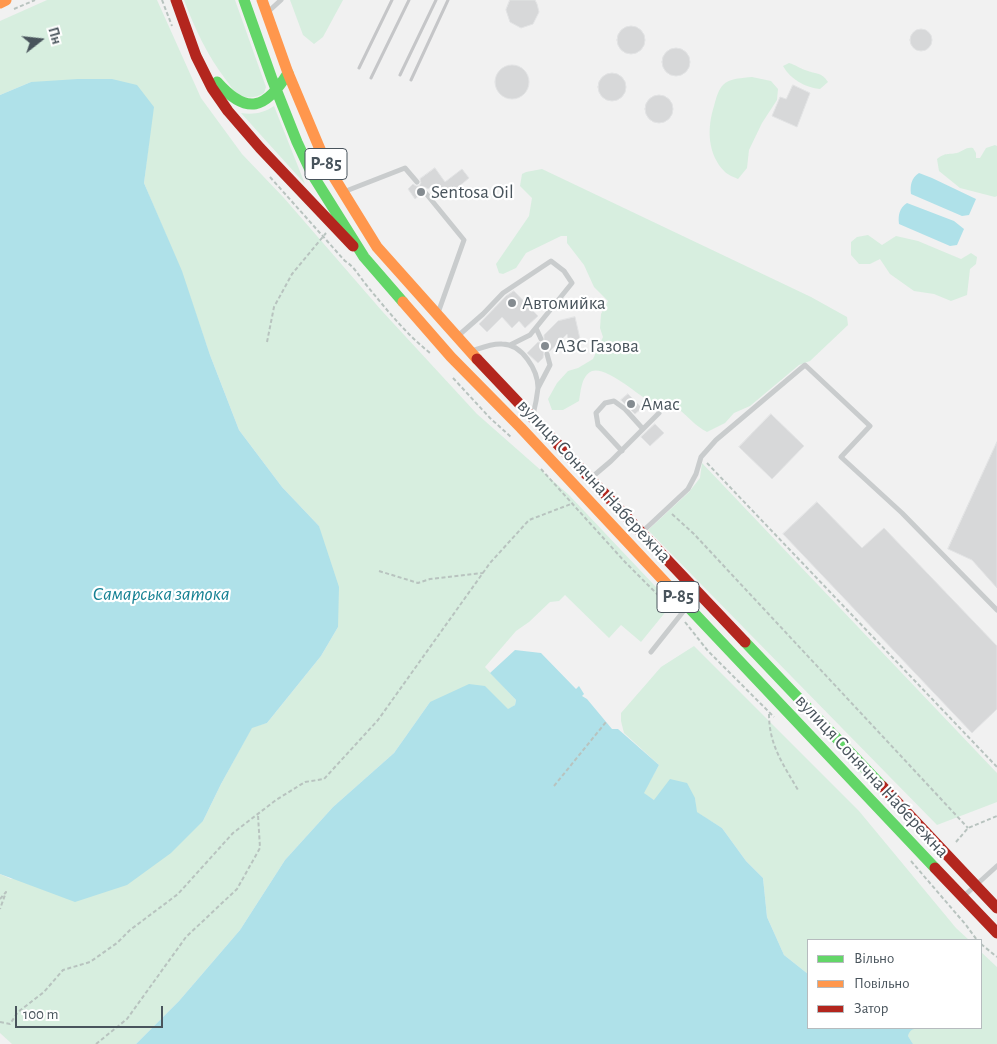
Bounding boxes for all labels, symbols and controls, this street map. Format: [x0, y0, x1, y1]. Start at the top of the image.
north arrow [15, 15, 65, 65]
text: Пн [45, 26, 63, 46]
road number: Р-85 [305, 148, 347, 180]
place label: Sentosa Oil [431, 181, 514, 203]
marker: Sentosa Oil [415, 186, 427, 198]
place label: Автомийка [522, 292, 606, 314]
marker: Автомийка [506, 297, 518, 309]
place label: АЗС Газова [555, 335, 639, 357]
marker: АЗС Газова [539, 340, 551, 352]
place label: Амас [641, 393, 680, 415]
street label: вулиця Сонячна Набережна [512, 395, 676, 567]
marker: Амас [625, 398, 637, 410]
water label: Самарська затока [92, 582, 230, 606]
road number: Р-85 [657, 582, 699, 612]
street label: вулиця Сонячна Набережна [790, 690, 954, 862]
legend [807, 939, 982, 1029]
text: Вільно [854, 951, 894, 966]
text: Повільно [854, 976, 910, 991]
scale bar [18, 996, 165, 1028]
text: Затор [854, 1001, 888, 1016]
text: 100 m [23, 1007, 58, 1022]

